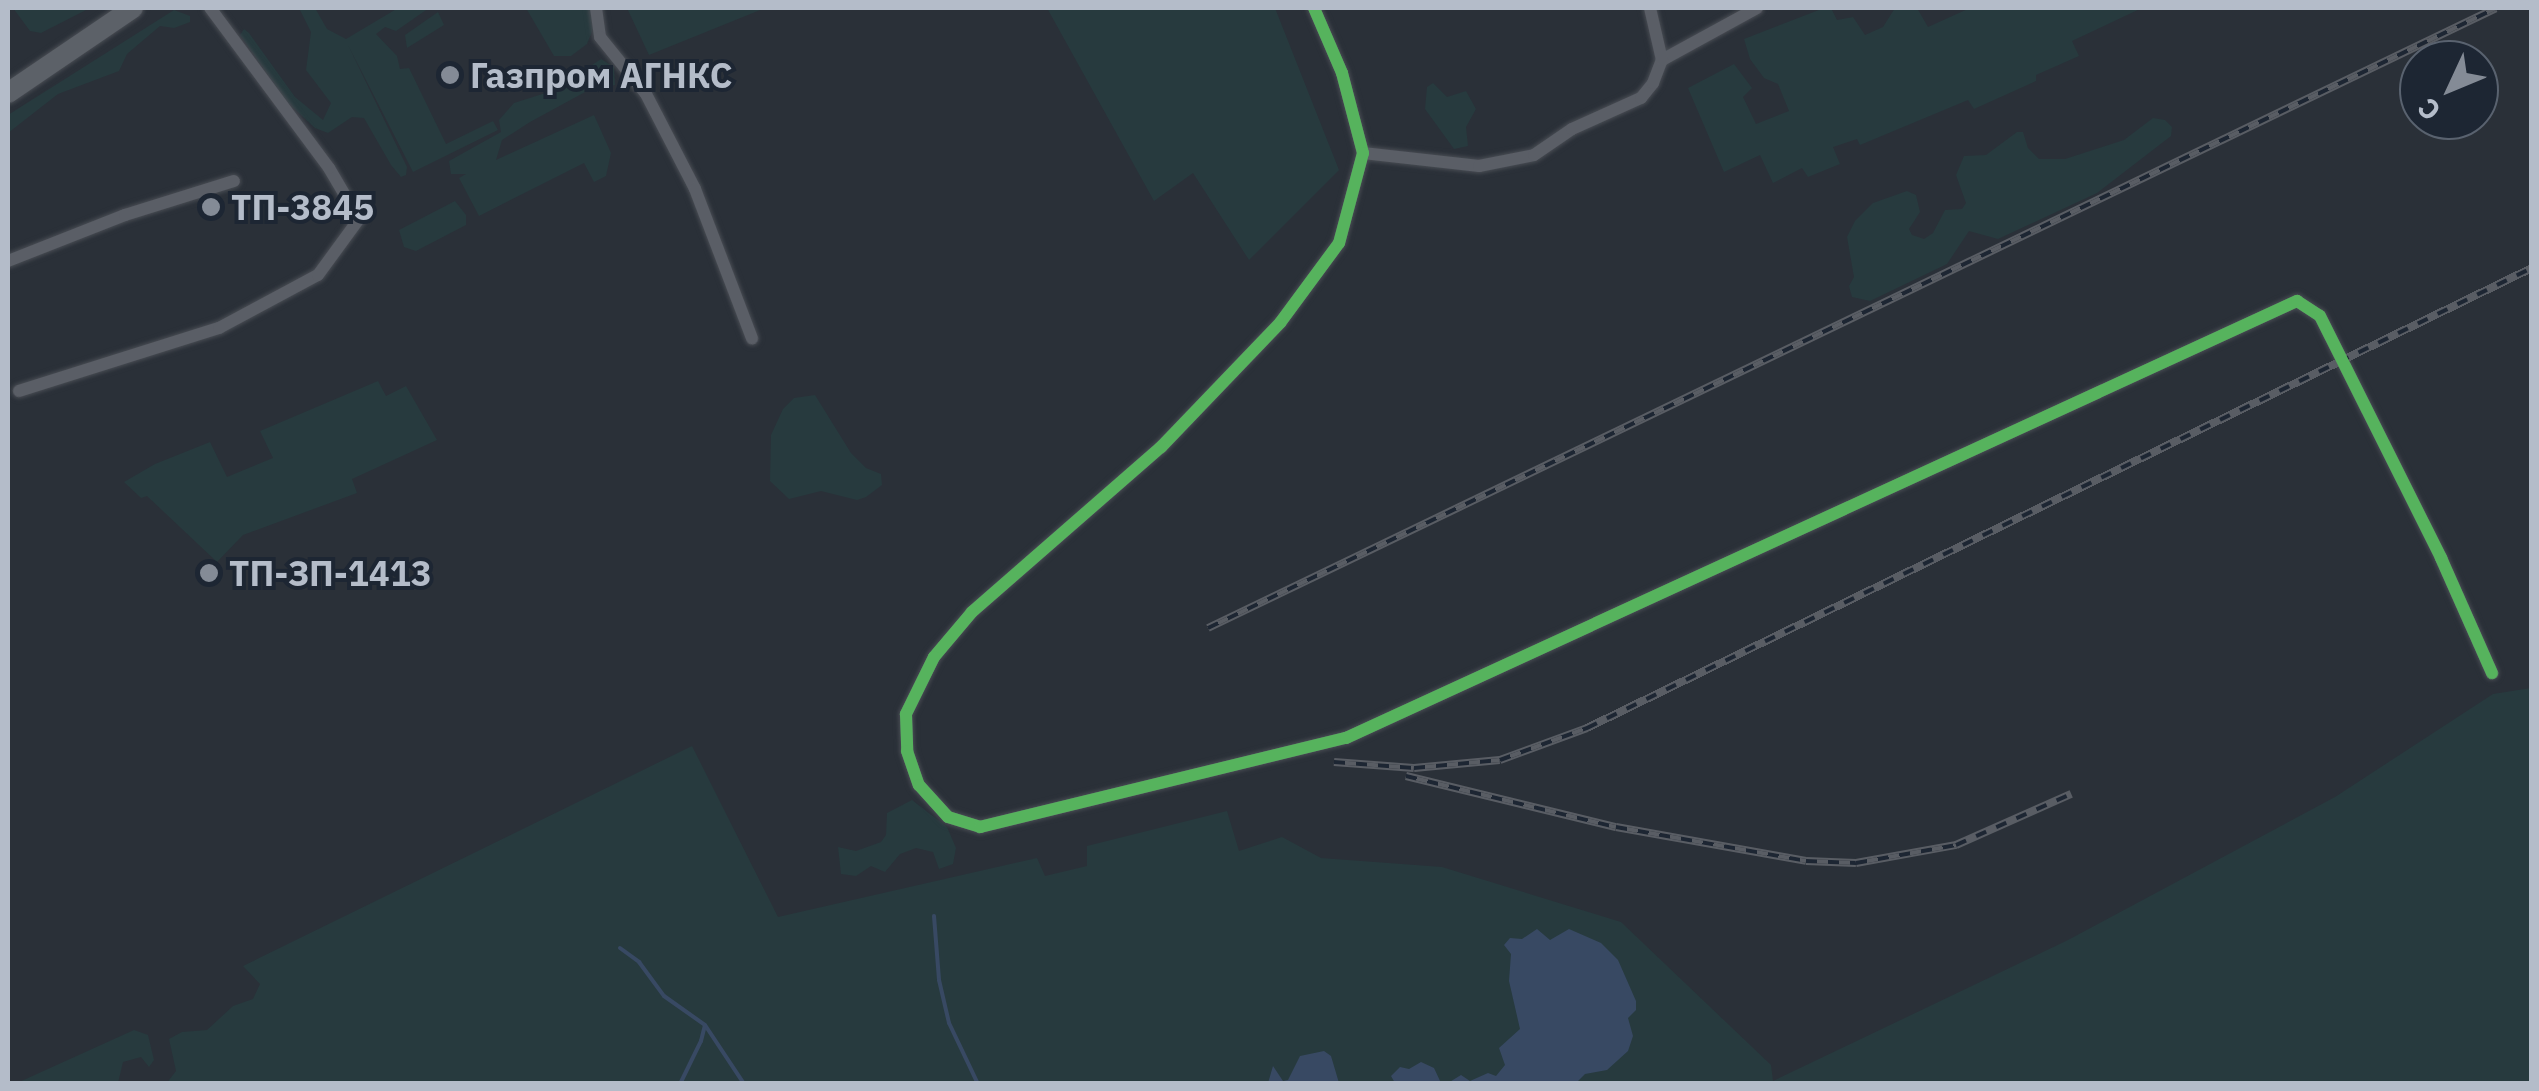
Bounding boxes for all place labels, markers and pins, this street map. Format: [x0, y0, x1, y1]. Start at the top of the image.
place label: Газпром АГНКС [470, 54, 733, 96]
marker: Газпром АГНКС [439, 64, 461, 86]
place label: ТП-3845 [231, 186, 374, 228]
marker: ТП-3845 [200, 196, 222, 218]
place label: ТП-ЗП-1413 [229, 552, 432, 594]
marker: ТП-ЗП-1413 [198, 562, 220, 584]

